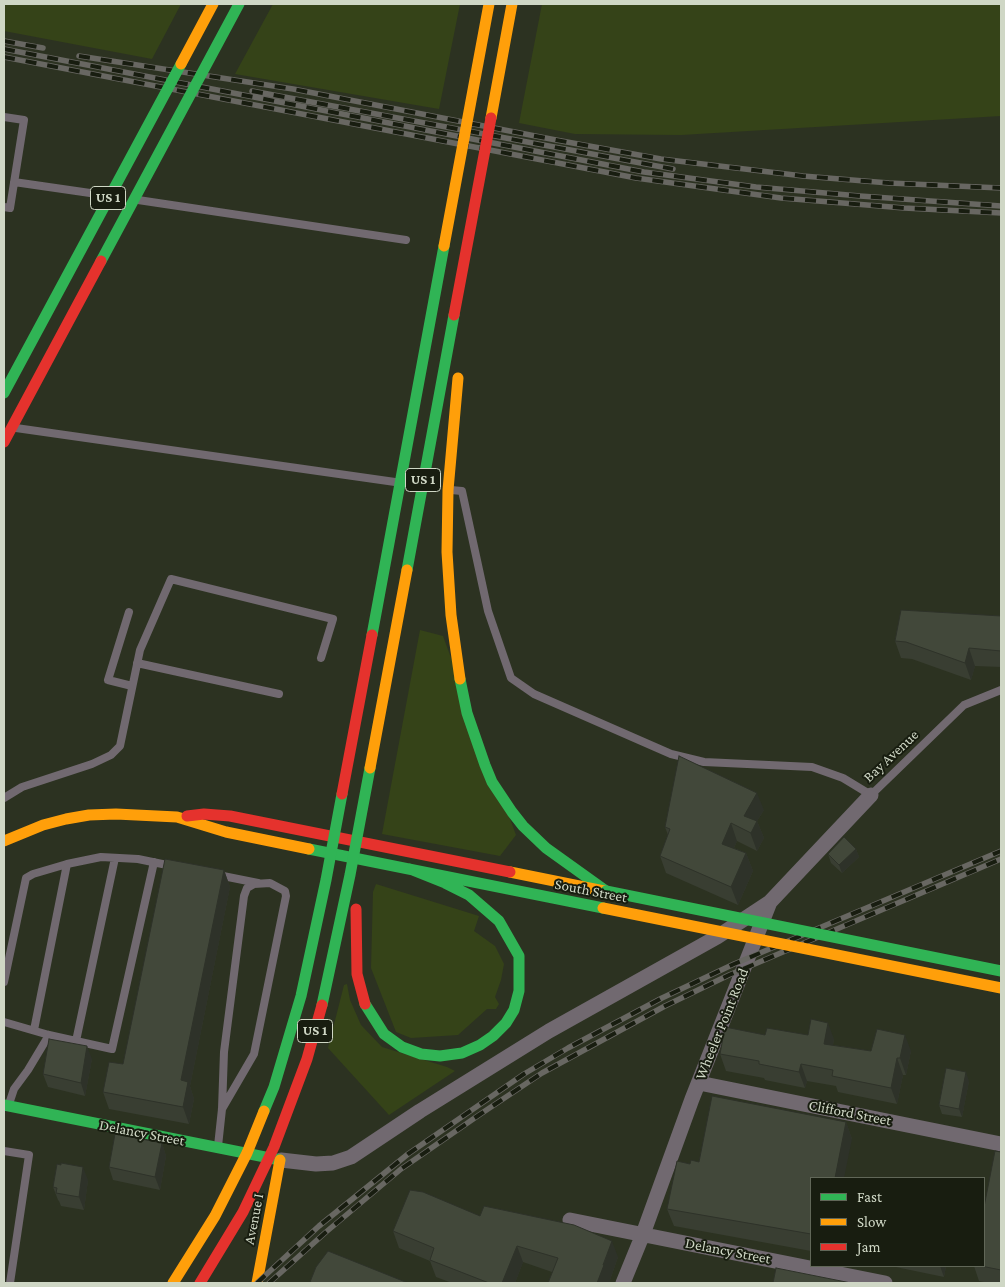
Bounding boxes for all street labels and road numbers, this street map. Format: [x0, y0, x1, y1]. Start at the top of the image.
road number: US 1 [90, 187, 126, 210]
road number: US 1 [406, 468, 440, 492]
street label: Bay Avenue [860, 726, 922, 786]
street label: South Street [553, 875, 629, 907]
street label: Wheeler Point Road [691, 966, 753, 1082]
road number: US 1 [298, 1019, 332, 1042]
street label: Clifford Street [807, 1096, 893, 1130]
street label: Delancy Street [98, 1116, 186, 1150]
street label: Avenue I [240, 1192, 268, 1246]
street label: Delancy Street [684, 1234, 772, 1268]

